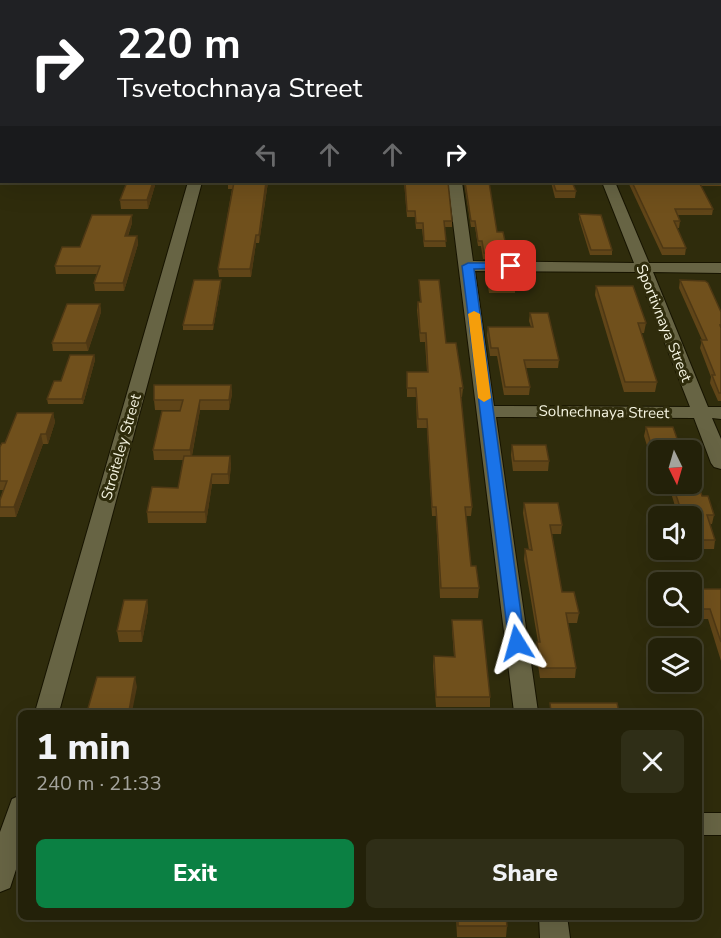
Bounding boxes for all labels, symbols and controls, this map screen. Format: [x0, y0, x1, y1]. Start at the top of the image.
text: 220 m [117, 16, 241, 73]
icon: right [18, 24, 96, 102]
text: Tsvetochnaya Street [117, 70, 362, 107]
icon: left [250, 138, 283, 171]
icon: ahead [313, 138, 346, 171]
icon: ahead [376, 138, 409, 171]
icon: right [439, 138, 472, 171]
pin [485, 240, 536, 291]
icon: arrive [494, 249, 527, 282]
street label: Sportivnaya Street [631, 261, 697, 385]
street label: Stroiteley Street [96, 391, 146, 502]
street label: Solnechnaya Street [538, 401, 670, 423]
north arrow [648, 440, 702, 494]
map controls [648, 440, 702, 692]
button: sound [648, 506, 702, 560]
button: search [648, 572, 702, 626]
position arrow [485, 611, 549, 675]
button: layers [648, 638, 702, 692]
text: 1 min [36, 723, 131, 772]
button: close [621, 730, 684, 793]
text: 240 m · 21:33 [36, 770, 162, 797]
button: Exit [36, 839, 354, 908]
button: Share [366, 839, 684, 908]

